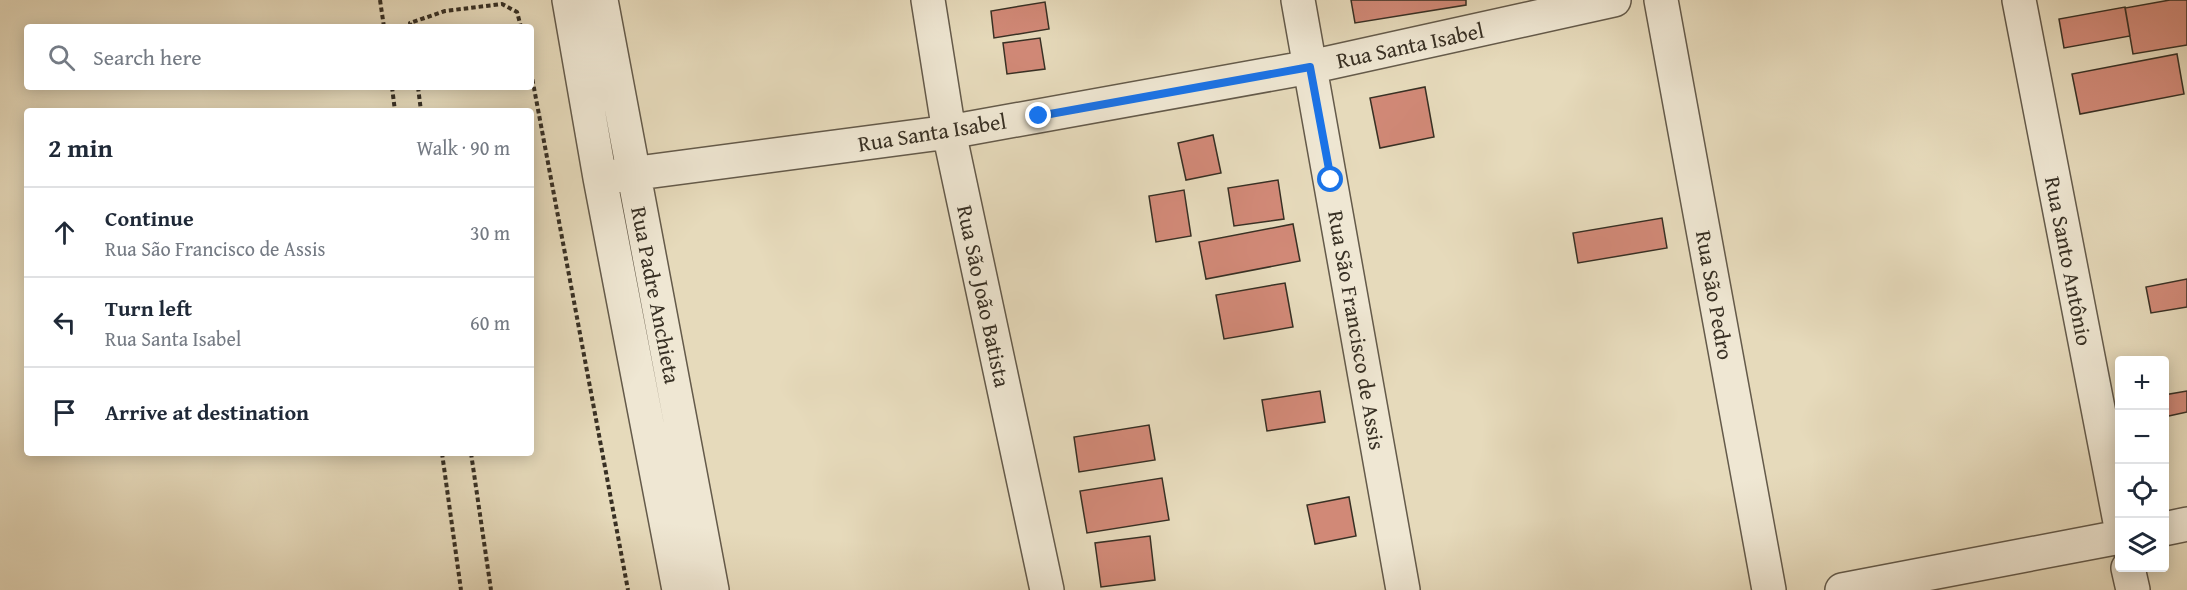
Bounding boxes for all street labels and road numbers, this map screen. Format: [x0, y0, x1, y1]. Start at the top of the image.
street label: Rua Santa Isabel [1333, 14, 1487, 76]
street label: Rua Santa Isabel [855, 104, 1009, 160]
street label: Rua Santo Antônio [2037, 174, 2101, 348]
street label: Rua São João Batista [949, 202, 1019, 391]
street label: Rua Padre Anchieta [623, 204, 689, 387]
street label: Rua São Francisco de Assis [1320, 208, 1394, 452]
street label: Rua São Pedro [1688, 228, 1742, 362]

